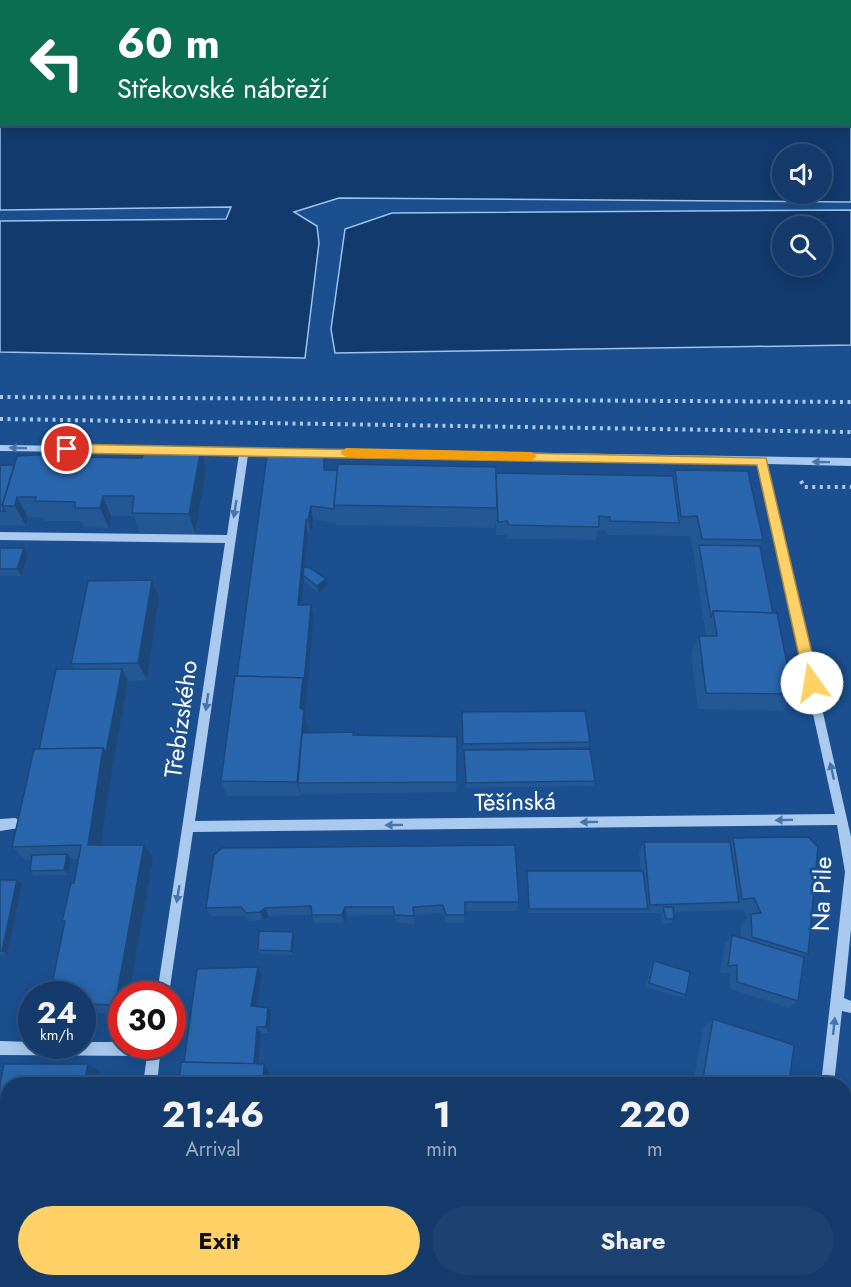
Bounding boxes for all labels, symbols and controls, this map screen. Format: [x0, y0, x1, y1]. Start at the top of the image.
text: 60 m [117, 13, 220, 74]
icon: left [18, 24, 96, 102]
text: Střekovské nábřeží [117, 69, 328, 108]
map controls [772, 144, 832, 276]
button: sound [772, 144, 832, 204]
button: search [772, 216, 832, 276]
pin [41, 423, 92, 474]
icon: arrive [50, 432, 83, 465]
one-way arrow [8, 443, 27, 453]
one-way arrow [811, 457, 830, 467]
one-way arrow [231, 499, 240, 518]
position arrow [780, 651, 844, 715]
street label: Třebízského [155, 658, 206, 780]
one-way arrow [202, 692, 211, 711]
one-way arrow [826, 762, 836, 780]
street label: Těšínská [474, 783, 556, 820]
one-way arrow [774, 815, 793, 824]
one-way arrow [579, 817, 598, 827]
one-way arrow [384, 820, 403, 829]
street label: Na Pile [803, 856, 840, 932]
one-way arrow [173, 885, 182, 904]
speed limit sign: 30 [108, 981, 186, 1059]
text: 24 [37, 991, 77, 1034]
one-way arrow [829, 1017, 839, 1036]
text: km/h [40, 1024, 74, 1046]
text: 21:46 [162, 1088, 264, 1140]
text: 1 [433, 1088, 451, 1140]
text: 220 [619, 1088, 690, 1140]
text: Arrival [186, 1135, 241, 1164]
text: min [426, 1135, 457, 1164]
text: m [647, 1135, 663, 1164]
button: Exit [18, 1206, 420, 1275]
button: Share [432, 1206, 834, 1275]

